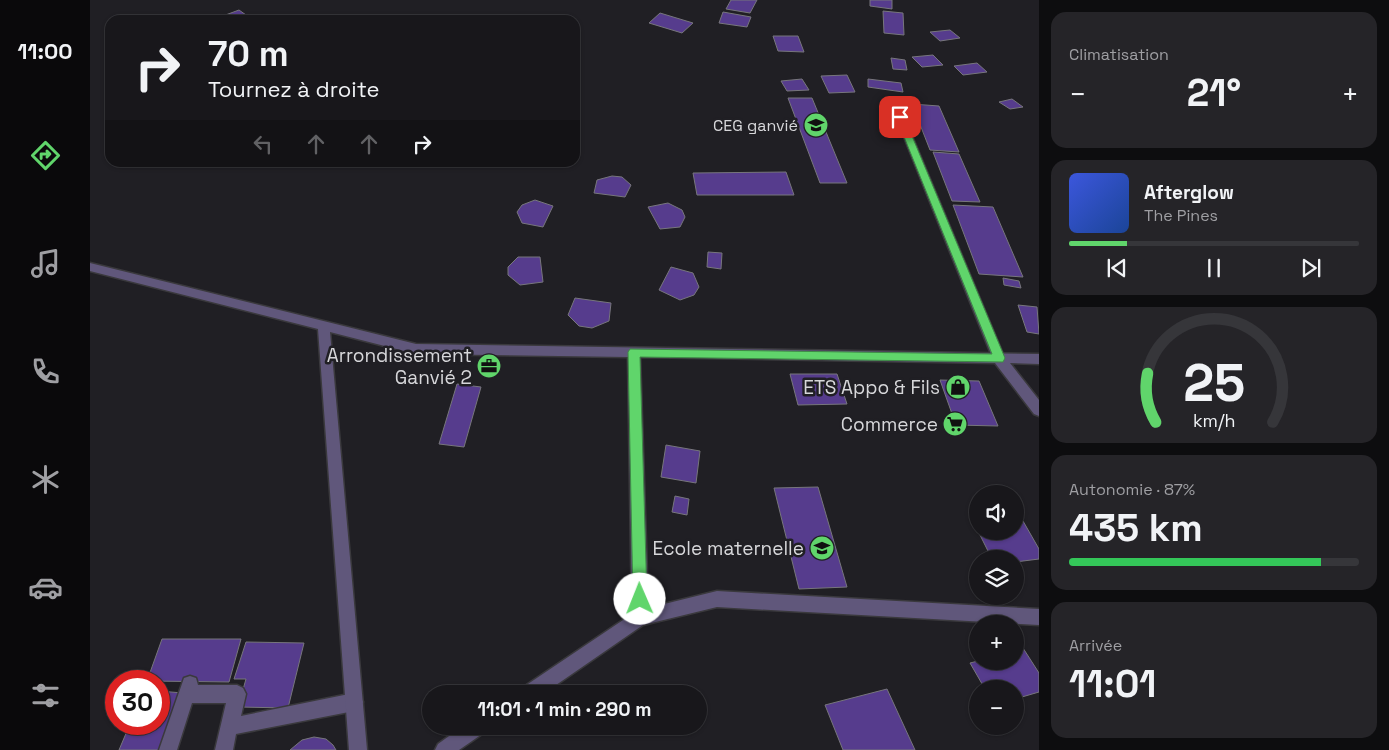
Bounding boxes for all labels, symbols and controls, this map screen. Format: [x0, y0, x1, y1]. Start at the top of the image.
text: 70 m [208, 32, 289, 76]
icon: right [125, 35, 190, 100]
text: 11:00 [18, 37, 72, 65]
text: Climatisation [1069, 44, 1169, 65]
text: 21° [1187, 69, 1241, 117]
text: Tournez à droite [208, 75, 379, 103]
text: − [1069, 76, 1086, 112]
text: + [1342, 76, 1359, 112]
pin [879, 96, 921, 138]
icon: arrive [886, 103, 914, 131]
school or university icon: CEG ganvié [803, 112, 829, 138]
place label: CEG ganvié [713, 115, 798, 136]
icon: left [249, 130, 277, 158]
icon: ahead [302, 130, 330, 158]
icon: ahead [355, 130, 383, 158]
icon: right [408, 130, 436, 158]
icon: directions [28, 138, 63, 173]
text: Afterglow [1144, 180, 1234, 205]
text: The Pines [1144, 205, 1218, 226]
icon: music [28, 246, 63, 281]
icon: previous [1103, 254, 1131, 282]
icon: pause [1200, 254, 1228, 282]
icon: next [1297, 254, 1325, 282]
place label: Arrondissement Ganvié 2 [327, 343, 472, 390]
text: 25 [1183, 350, 1245, 416]
office icon: Arrondissement Ganvié 2 [476, 353, 502, 379]
icon: phone [28, 354, 63, 389]
shop icon: ETS Appo & Fils [945, 374, 971, 400]
place label: ETS Appo & Fils [803, 375, 940, 400]
text: km/h [1193, 409, 1235, 432]
supermarket icon: Commerce [942, 411, 968, 437]
place label: Commerce [841, 412, 938, 437]
icon: climate [28, 462, 63, 497]
text: Autonomie · 87% [1069, 479, 1195, 500]
map controls [969, 485, 1024, 735]
button: sound [969, 485, 1024, 540]
text: 435 km [1069, 504, 1203, 552]
school or university icon: Ecole maternelle [809, 535, 835, 561]
place label: Ecole maternelle [652, 536, 804, 561]
button: layers [969, 550, 1024, 605]
icon: car [28, 570, 63, 605]
position arrow [613, 572, 665, 624]
button: + [969, 615, 1024, 670]
text: Arrivée [1069, 635, 1122, 656]
text: 11:01 [1069, 660, 1156, 708]
speed limit sign: 30 [105, 670, 170, 735]
icon: filters [28, 678, 63, 713]
button: − [969, 680, 1024, 735]
text: 11:01 · 1 min · 290 m [477, 697, 652, 722]

